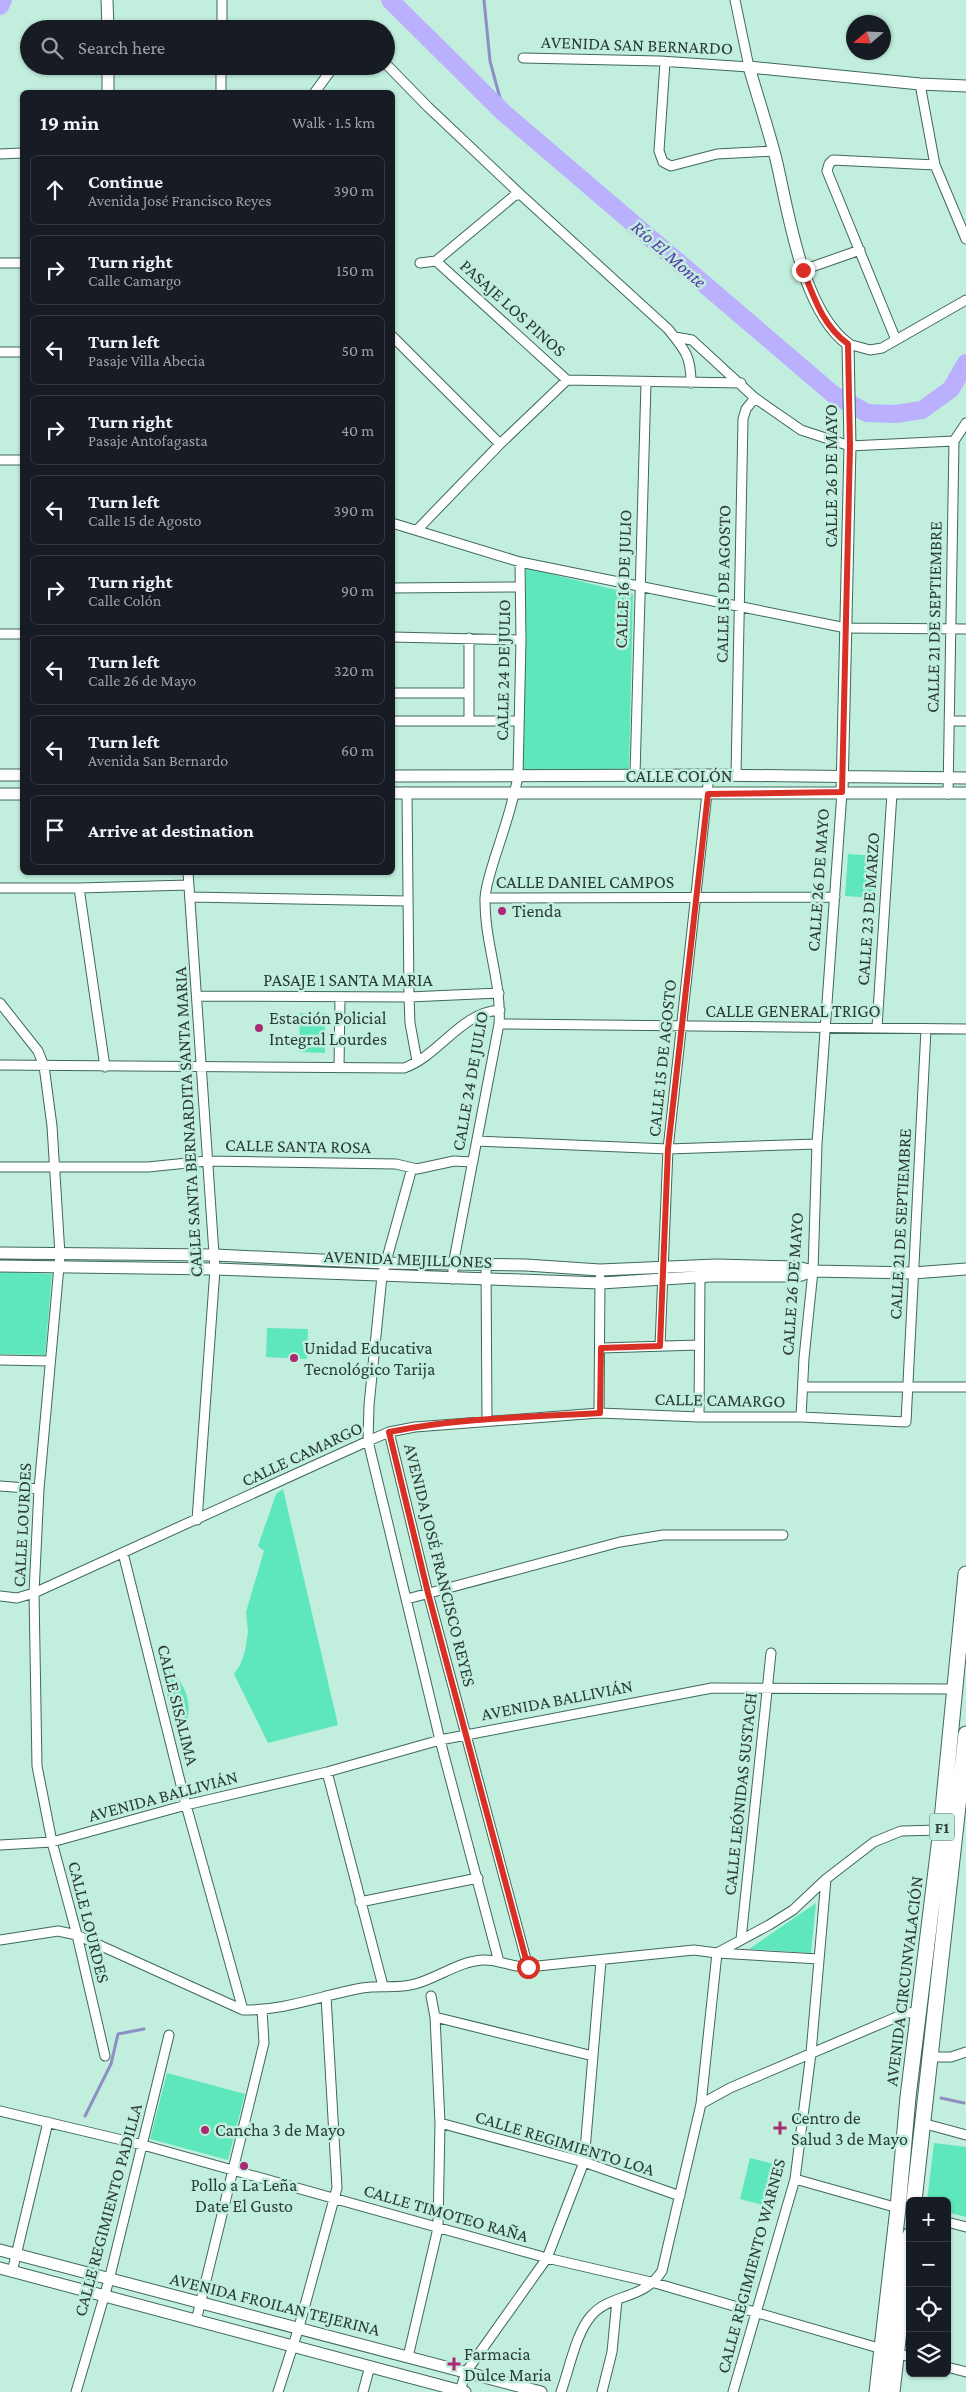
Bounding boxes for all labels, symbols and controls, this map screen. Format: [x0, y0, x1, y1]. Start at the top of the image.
north arrow [846, 15, 891, 60]
search box [20, 20, 395, 75]
street label: AVENIDA SAN BERNARDO [541, 32, 733, 58]
icon: search [38, 34, 66, 62]
text: Search here [78, 37, 165, 58]
text: 19 min [40, 111, 99, 135]
text: Walk · 1.5 km [292, 114, 375, 131]
text: Continue [88, 171, 163, 192]
icon: ahead [41, 176, 69, 204]
text: 390 m [333, 182, 374, 199]
text: Avenida José Francisco Reyes [88, 192, 272, 209]
water label: Río El Monte [627, 216, 711, 292]
text: Turn right [88, 251, 173, 272]
street label: PASAJE LOS PINOS [456, 255, 570, 361]
icon: right [41, 256, 69, 284]
route end [792, 259, 815, 282]
text: 150 m [336, 262, 374, 279]
text: Calle Camargo [88, 272, 181, 289]
text: Turn left [88, 331, 160, 352]
icon: left [41, 336, 69, 364]
text: 50 m [342, 342, 374, 359]
text: Pasaje Villa Abecia [88, 352, 205, 369]
street label: CALLE 26 DE MAYO [821, 404, 841, 548]
text: Turn right [88, 411, 173, 432]
icon: right [41, 416, 69, 444]
text: 40 m [341, 422, 374, 439]
text: Pasaje Antofagasta [88, 432, 208, 449]
text: Turn left [88, 491, 160, 512]
icon: left [41, 496, 69, 524]
text: 390 m [333, 502, 374, 519]
street label: CALLE 15 DE AGOSTO [712, 505, 734, 663]
street label: CALLE 16 DE JULIO [611, 509, 635, 649]
text: Calle 15 de Agosto [88, 512, 202, 529]
street label: CALLE 21 DE SEPTIEMBRE [922, 521, 946, 713]
text: Turn right [88, 571, 173, 592]
icon: right [41, 576, 69, 604]
text: 90 m [341, 582, 374, 599]
text: Calle Colón [88, 592, 161, 609]
street label: CALLE 24 DE JULIO [492, 599, 514, 741]
text: Turn left [88, 651, 160, 672]
icon: left [41, 656, 69, 684]
text: 320 m [334, 662, 374, 679]
text: Calle 26 de Mayo [88, 672, 196, 689]
text: Turn left [88, 731, 160, 752]
icon: left [41, 736, 69, 764]
text: 60 m [341, 742, 374, 759]
text: Avenida San Bernardo [88, 752, 228, 769]
street label: CALLE COLÓN [625, 766, 733, 786]
street label: CALLE 26 DE MAYO [803, 808, 833, 952]
icon: arrive [41, 816, 69, 844]
text: Arrive at destination [88, 820, 254, 841]
street label: CALLE 23 DE MARZO [853, 832, 883, 986]
street label: CALLE DANIEL CAMPOS [496, 872, 674, 892]
place label: Tienda [512, 901, 562, 921]
marker: Tienda [496, 905, 508, 917]
street label: CALLE SANTA BERNARDITA SANTA MARIA [170, 965, 206, 1278]
street label: PASAJE 1 SANTA MARIA [263, 970, 433, 990]
street label: CALLE 15 DE AGOSTO [644, 978, 680, 1138]
street label: CALLE GENERAL TRIGO [705, 1001, 881, 1021]
place label: Estación Policial Integral Lourdes [269, 1008, 387, 1049]
street label: CALLE 24 DE JULIO [448, 1010, 492, 1152]
marker: Estación Policial Integral Lourdes [253, 1022, 265, 1034]
street label: CALLE 21 DE SEPTIEMBRE [885, 1128, 915, 1320]
street label: CALLE SANTA ROSA [225, 1135, 372, 1157]
street label: CALLE 26 DE MAYO [777, 1212, 807, 1356]
street label: AVENIDA MEJILLONES [324, 1246, 492, 1272]
place label: Unidad Educativa Tecnológico Tarija [304, 1338, 435, 1380]
marker: Unidad Educativa Tecnológico Tarija [288, 1352, 300, 1364]
street label: CALLE CAMARGO [654, 1389, 786, 1411]
street label: CALLE CAMARGO [238, 1417, 366, 1491]
street label: AVENIDA JOSÉ FRANCISCO REYES [400, 1441, 480, 1689]
street label: CALLE LOURDES [9, 1462, 35, 1588]
street label: CALLE SISALIMA [153, 1642, 203, 1768]
street label: AVENIDA BALLIVIÁN [480, 1675, 635, 1725]
street label: CALLE LEÓNIDAS SUSTACH [719, 1691, 761, 1896]
street label: AVENIDA BALLIVIÁN [86, 1766, 240, 1826]
road number: F1 [930, 1814, 954, 1840]
street label: CALLE LOURDES [64, 1859, 114, 1985]
street label: AVENIDA CIRCUNVALACIÓN [881, 1875, 927, 2087]
route start [517, 1956, 540, 1979]
street label: CALLE REGIMIENTO PADILLA [70, 2101, 146, 2319]
street label: CALLE REGIMIENTO LOA [473, 2106, 658, 2180]
place label: Centro de Salud 3 de Mayo [791, 2108, 908, 2149]
place label: Cancha 3 de Mayo [215, 2120, 345, 2140]
marker: Centro de Salud 3 de Mayo [773, 2121, 787, 2135]
marker: Cancha 3 de Mayo [199, 2124, 211, 2136]
street label: CALLE REGIMIENTO WARNES [713, 2156, 789, 2376]
marker: Pollo a La Leña Date El Gusto [238, 2160, 250, 2172]
place label: Pollo a La Leña Date El Gusto [191, 2175, 297, 2216]
street label: CALLE TIMOTEO RAÑA [361, 2180, 531, 2246]
map controls [906, 2197, 951, 2377]
button: + [906, 2197, 951, 2242]
button: − [906, 2242, 951, 2287]
street label: AVENIDA FROILAN TEJERINA [168, 2268, 383, 2340]
button: locate [906, 2287, 951, 2332]
button: layers [906, 2332, 951, 2377]
place label: Farmacia Dulce Maria [464, 2344, 552, 2385]
marker: Farmacia Dulce Maria [448, 2358, 460, 2370]

